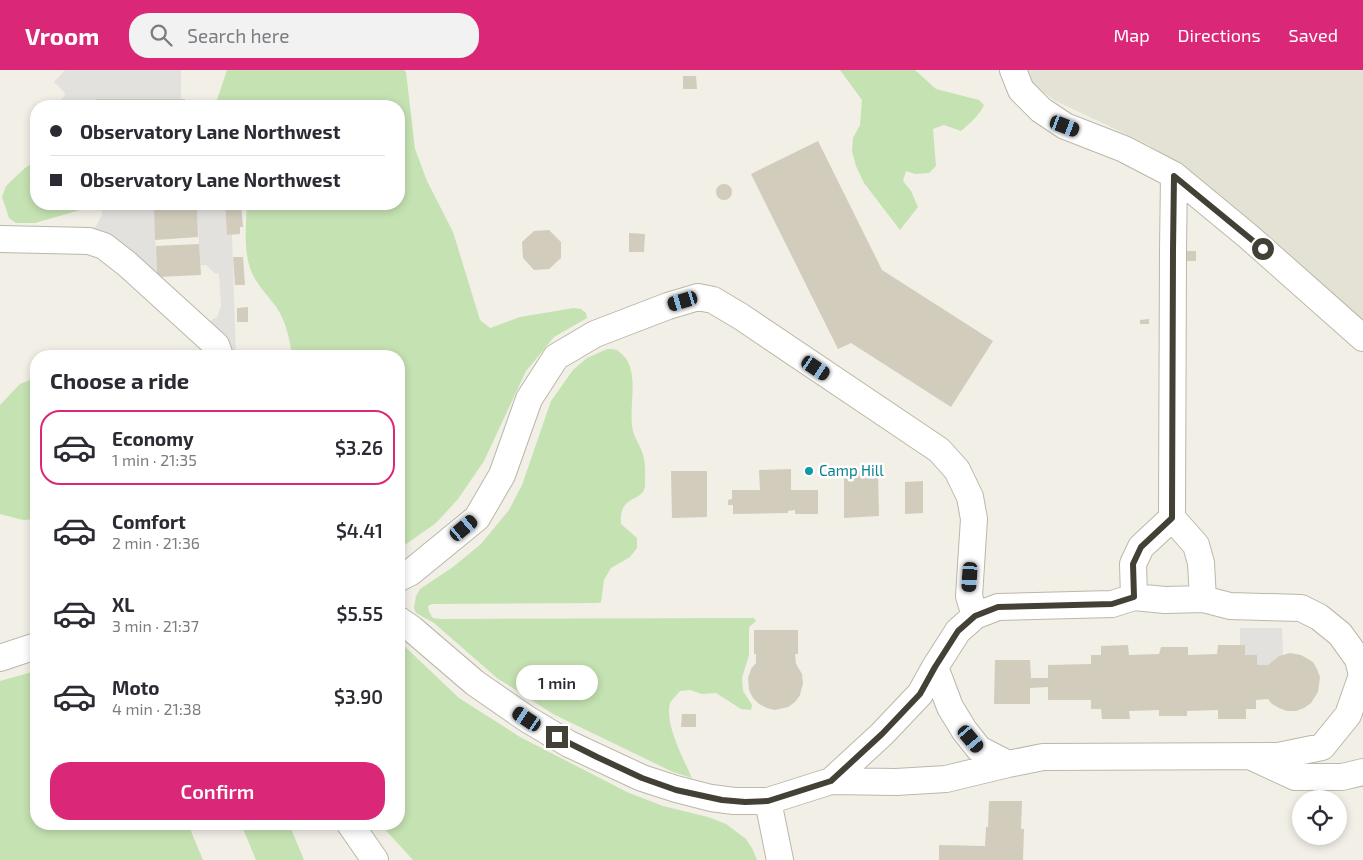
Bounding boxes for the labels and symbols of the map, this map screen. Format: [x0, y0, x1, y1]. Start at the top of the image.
car [1048, 114, 1081, 138]
route start [1252, 238, 1274, 260]
car [666, 289, 699, 313]
car [799, 353, 832, 383]
place label: Camp Hill [819, 461, 884, 479]
marker: Camp Hill [803, 465, 815, 477]
car [447, 513, 480, 543]
car [961, 562, 978, 592]
callout: 1 min [516, 664, 598, 700]
car [510, 704, 543, 734]
car [955, 723, 986, 755]
route end [546, 726, 568, 748]

